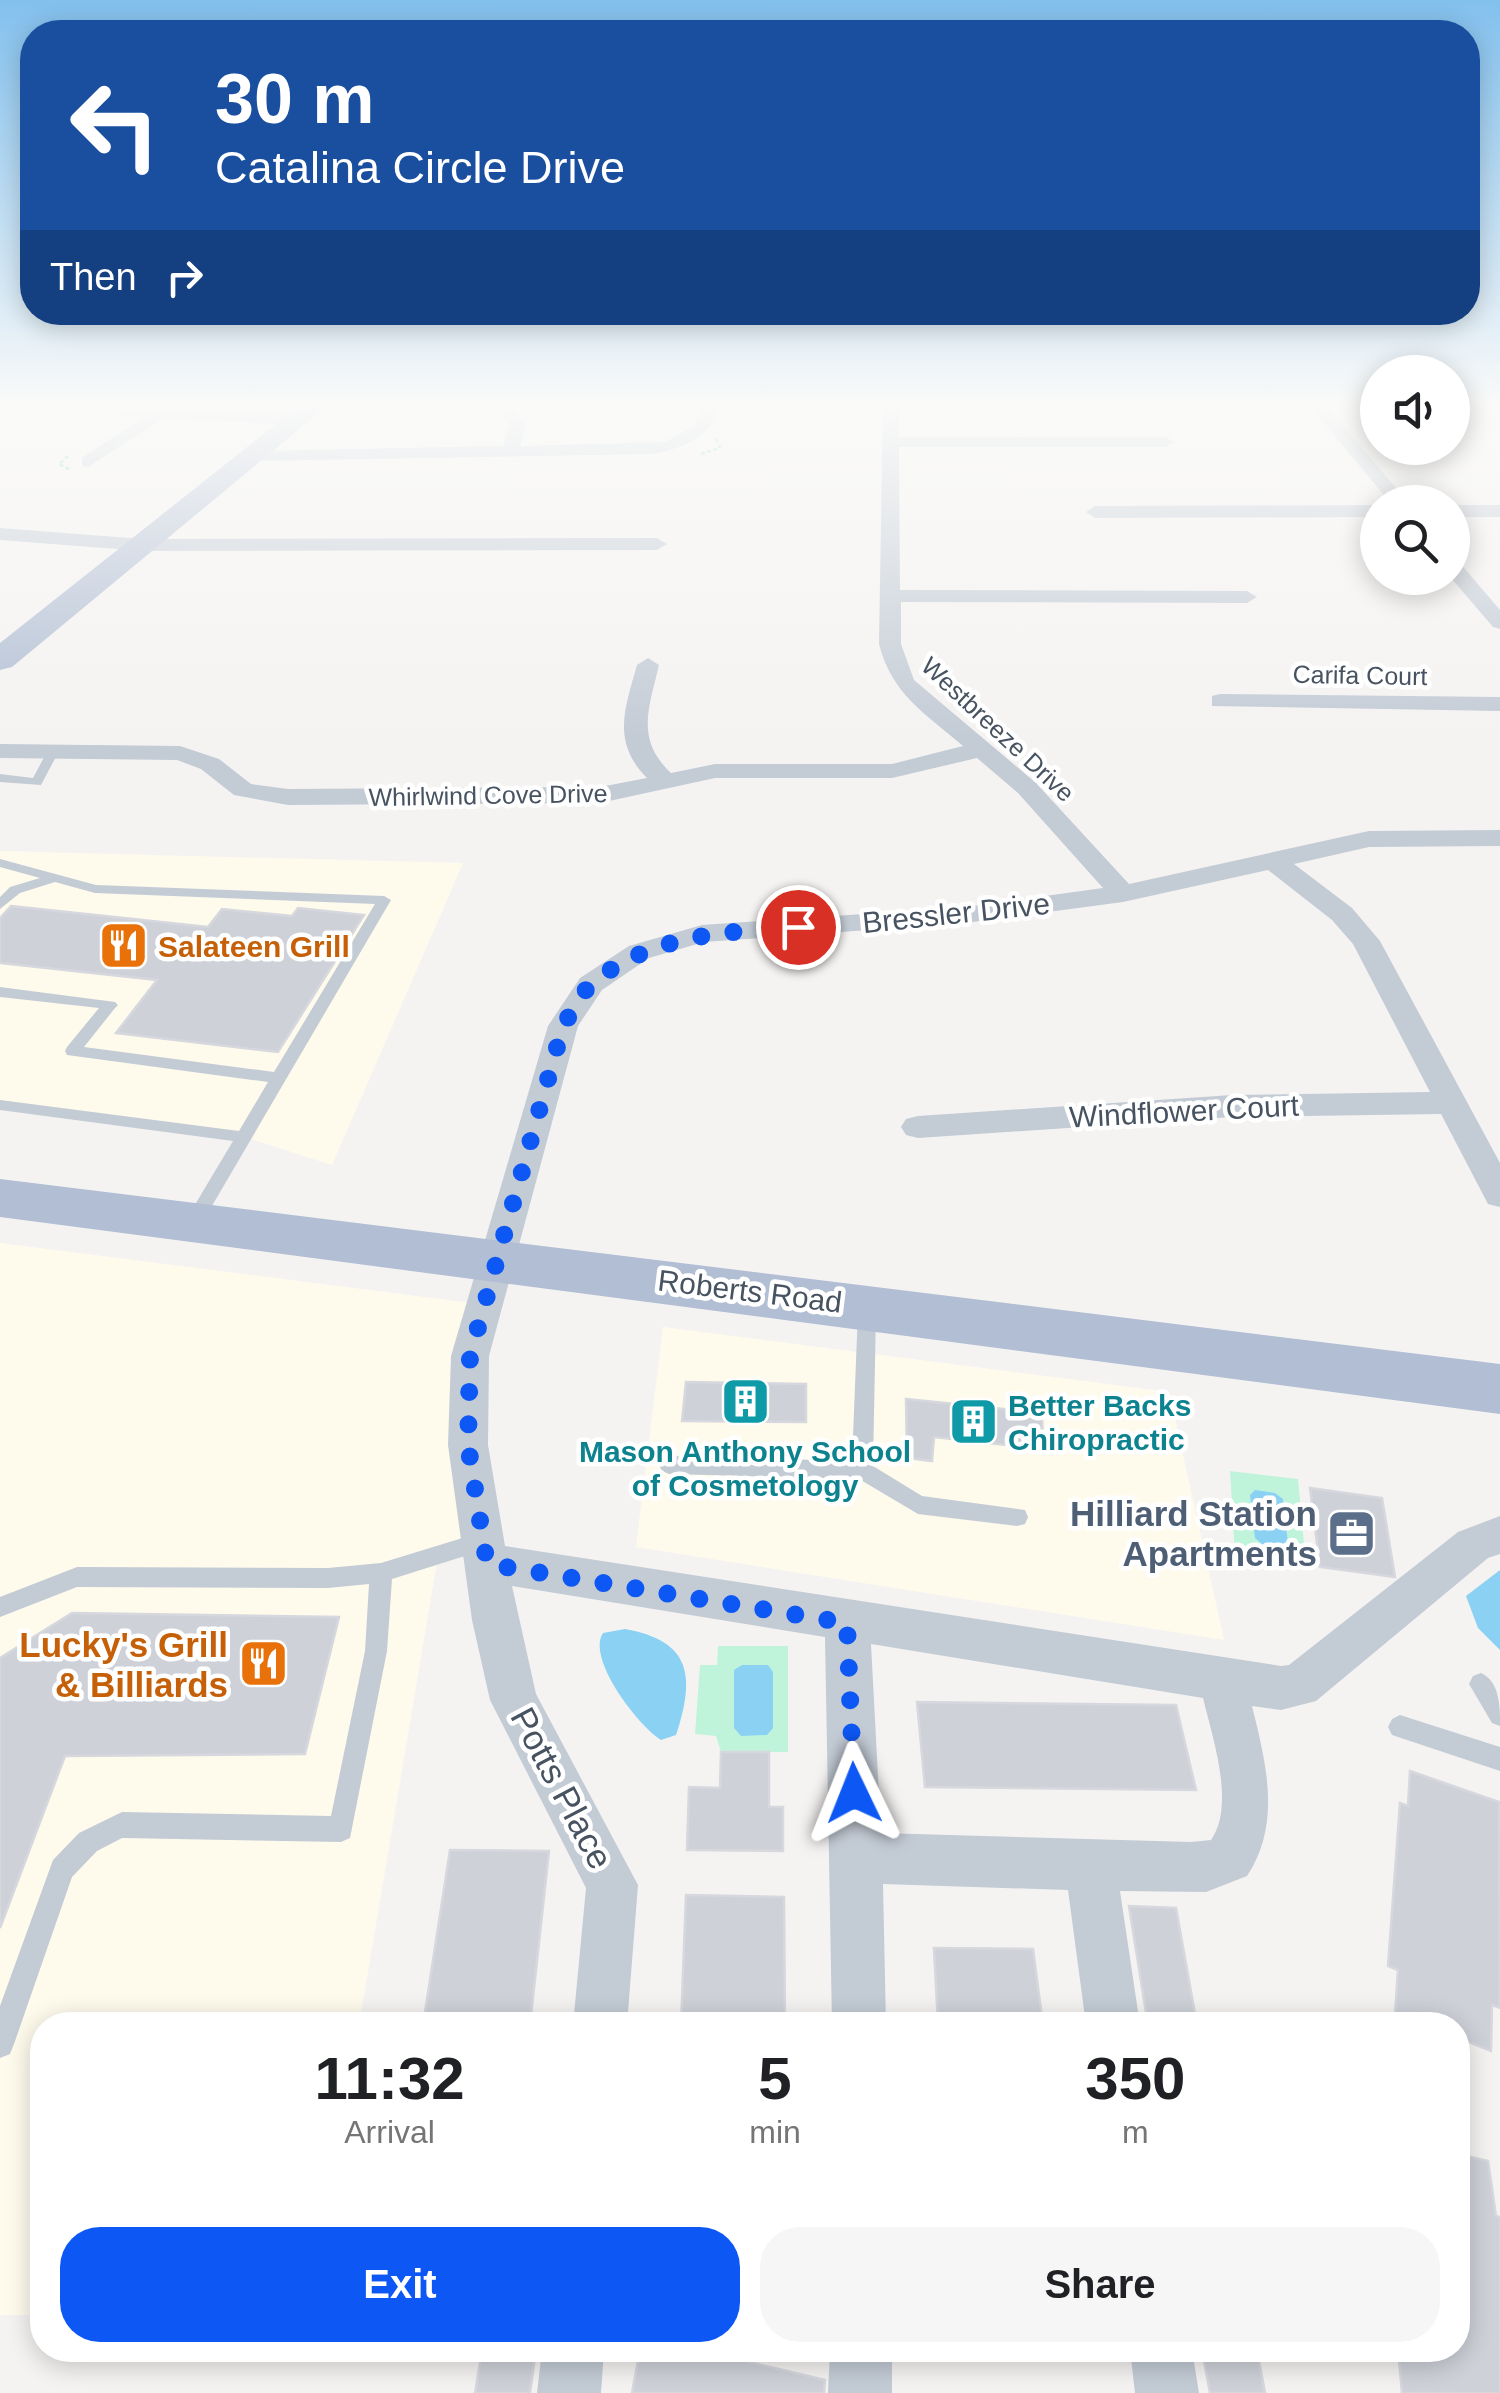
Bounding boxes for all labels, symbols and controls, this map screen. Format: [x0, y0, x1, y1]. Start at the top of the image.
icon: left [50, 60, 180, 190]
text: 30 m [215, 60, 375, 138]
text: Catalina Circle Drive [215, 142, 625, 193]
icon: right [157, 250, 212, 305]
text: Then [50, 256, 137, 298]
map controls [1360, 355, 1470, 595]
button: sound [1360, 355, 1470, 465]
button: search [1360, 485, 1470, 595]
street label: Westbreeze Drive [916, 651, 1080, 807]
street label: Carifa Court [1292, 660, 1428, 690]
street label: Whirlwind Cove Drive [368, 779, 608, 811]
pin [756, 885, 841, 970]
street label: Bressler Drive [861, 887, 1051, 939]
icon: arrive [771, 900, 826, 955]
restaurant icon: Salateen Grill [97, 920, 149, 972]
place label: Salateen Grill [158, 930, 350, 963]
street label: Windflower Court [1068, 1088, 1300, 1133]
street label: Roberts Road [656, 1263, 844, 1319]
building icon: Mason Anthony School of Cosmetology [719, 1376, 771, 1428]
place label: Better Backs Chiropractic [1008, 1389, 1191, 1456]
building icon: Better Backs Chiropractic [947, 1396, 999, 1448]
place label: Mason Anthony School of Cosmetology [579, 1435, 911, 1502]
place label: Hilliard Station Apartments [1070, 1494, 1317, 1573]
office icon: Hilliard Station Apartments [1326, 1507, 1378, 1559]
place label: Lucky's Grill & Billiards [19, 1625, 228, 1704]
restaurant icon: Lucky's Grill & Billiards [237, 1638, 289, 1690]
street label: Potts Place [503, 1701, 621, 1875]
position arrow [802, 1741, 906, 1845]
text: 11:32 [315, 2045, 465, 2112]
text: 5 [758, 2045, 792, 2112]
text: 350 [1085, 2045, 1185, 2112]
text: Arrival [344, 2114, 435, 2150]
text: min [749, 2114, 801, 2150]
text: m [1122, 2114, 1149, 2150]
button: Exit [60, 2227, 740, 2342]
button: Share [760, 2227, 1440, 2342]

